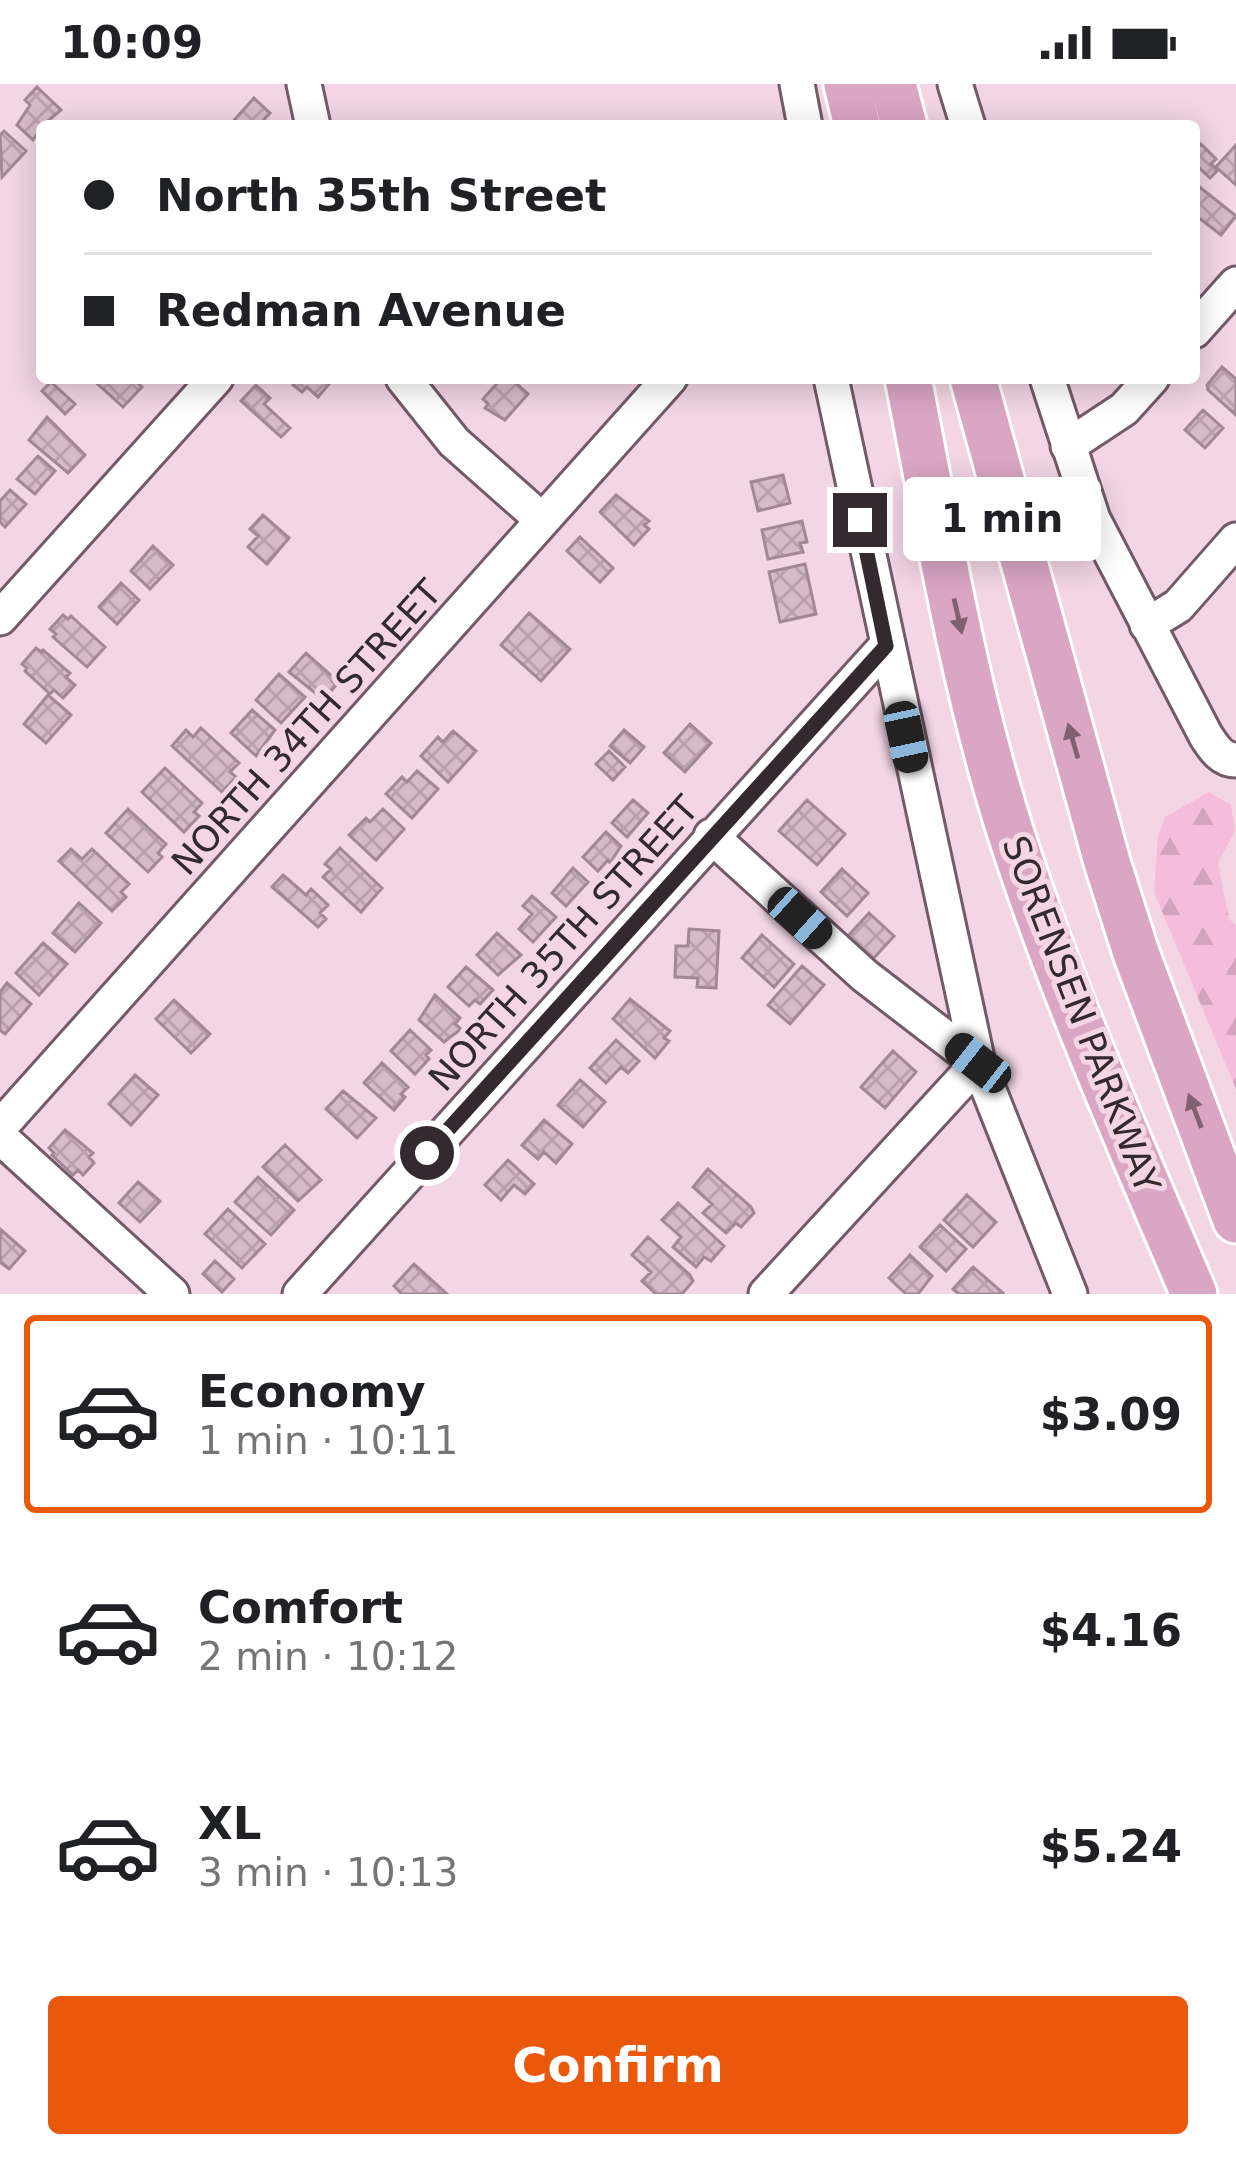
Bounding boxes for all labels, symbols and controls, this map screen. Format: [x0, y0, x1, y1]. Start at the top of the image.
text: 10:09 [60, 16, 203, 69]
text: North 35th Street [156, 169, 606, 222]
text: Redman Avenue [156, 284, 566, 337]
callout: 1 min [902, 478, 1100, 562]
route end [833, 493, 887, 547]
text: 1 min [941, 496, 1063, 541]
street label: NORTH 34TH STREET [163, 571, 450, 883]
one-way arrow [949, 597, 968, 635]
car [881, 698, 931, 776]
one-way arrow [1063, 722, 1081, 758]
street label: NORTH 35TH STREET [420, 787, 707, 1099]
street label: SORENSEN PARKWAY [995, 830, 1169, 1199]
car [761, 881, 839, 955]
car [939, 1027, 1017, 1099]
one-way arrow [1184, 1093, 1203, 1129]
route start [400, 1126, 454, 1180]
icon: car [54, 1360, 162, 1468]
text: Economy [198, 1365, 426, 1418]
text: $3.09 [1040, 1388, 1182, 1441]
text: 1 min · 10:11 [198, 1418, 458, 1463]
icon: car [54, 1576, 162, 1684]
text: Comfort [198, 1581, 403, 1634]
text: $4.16 [1040, 1604, 1182, 1657]
text: 2 min · 10:12 [198, 1634, 458, 1679]
icon: car [54, 1792, 162, 1900]
text: XL [198, 1797, 261, 1850]
text: $5.24 [1040, 1820, 1182, 1873]
text: 3 min · 10:13 [198, 1850, 458, 1895]
button: Confirm [48, 1996, 1188, 2134]

